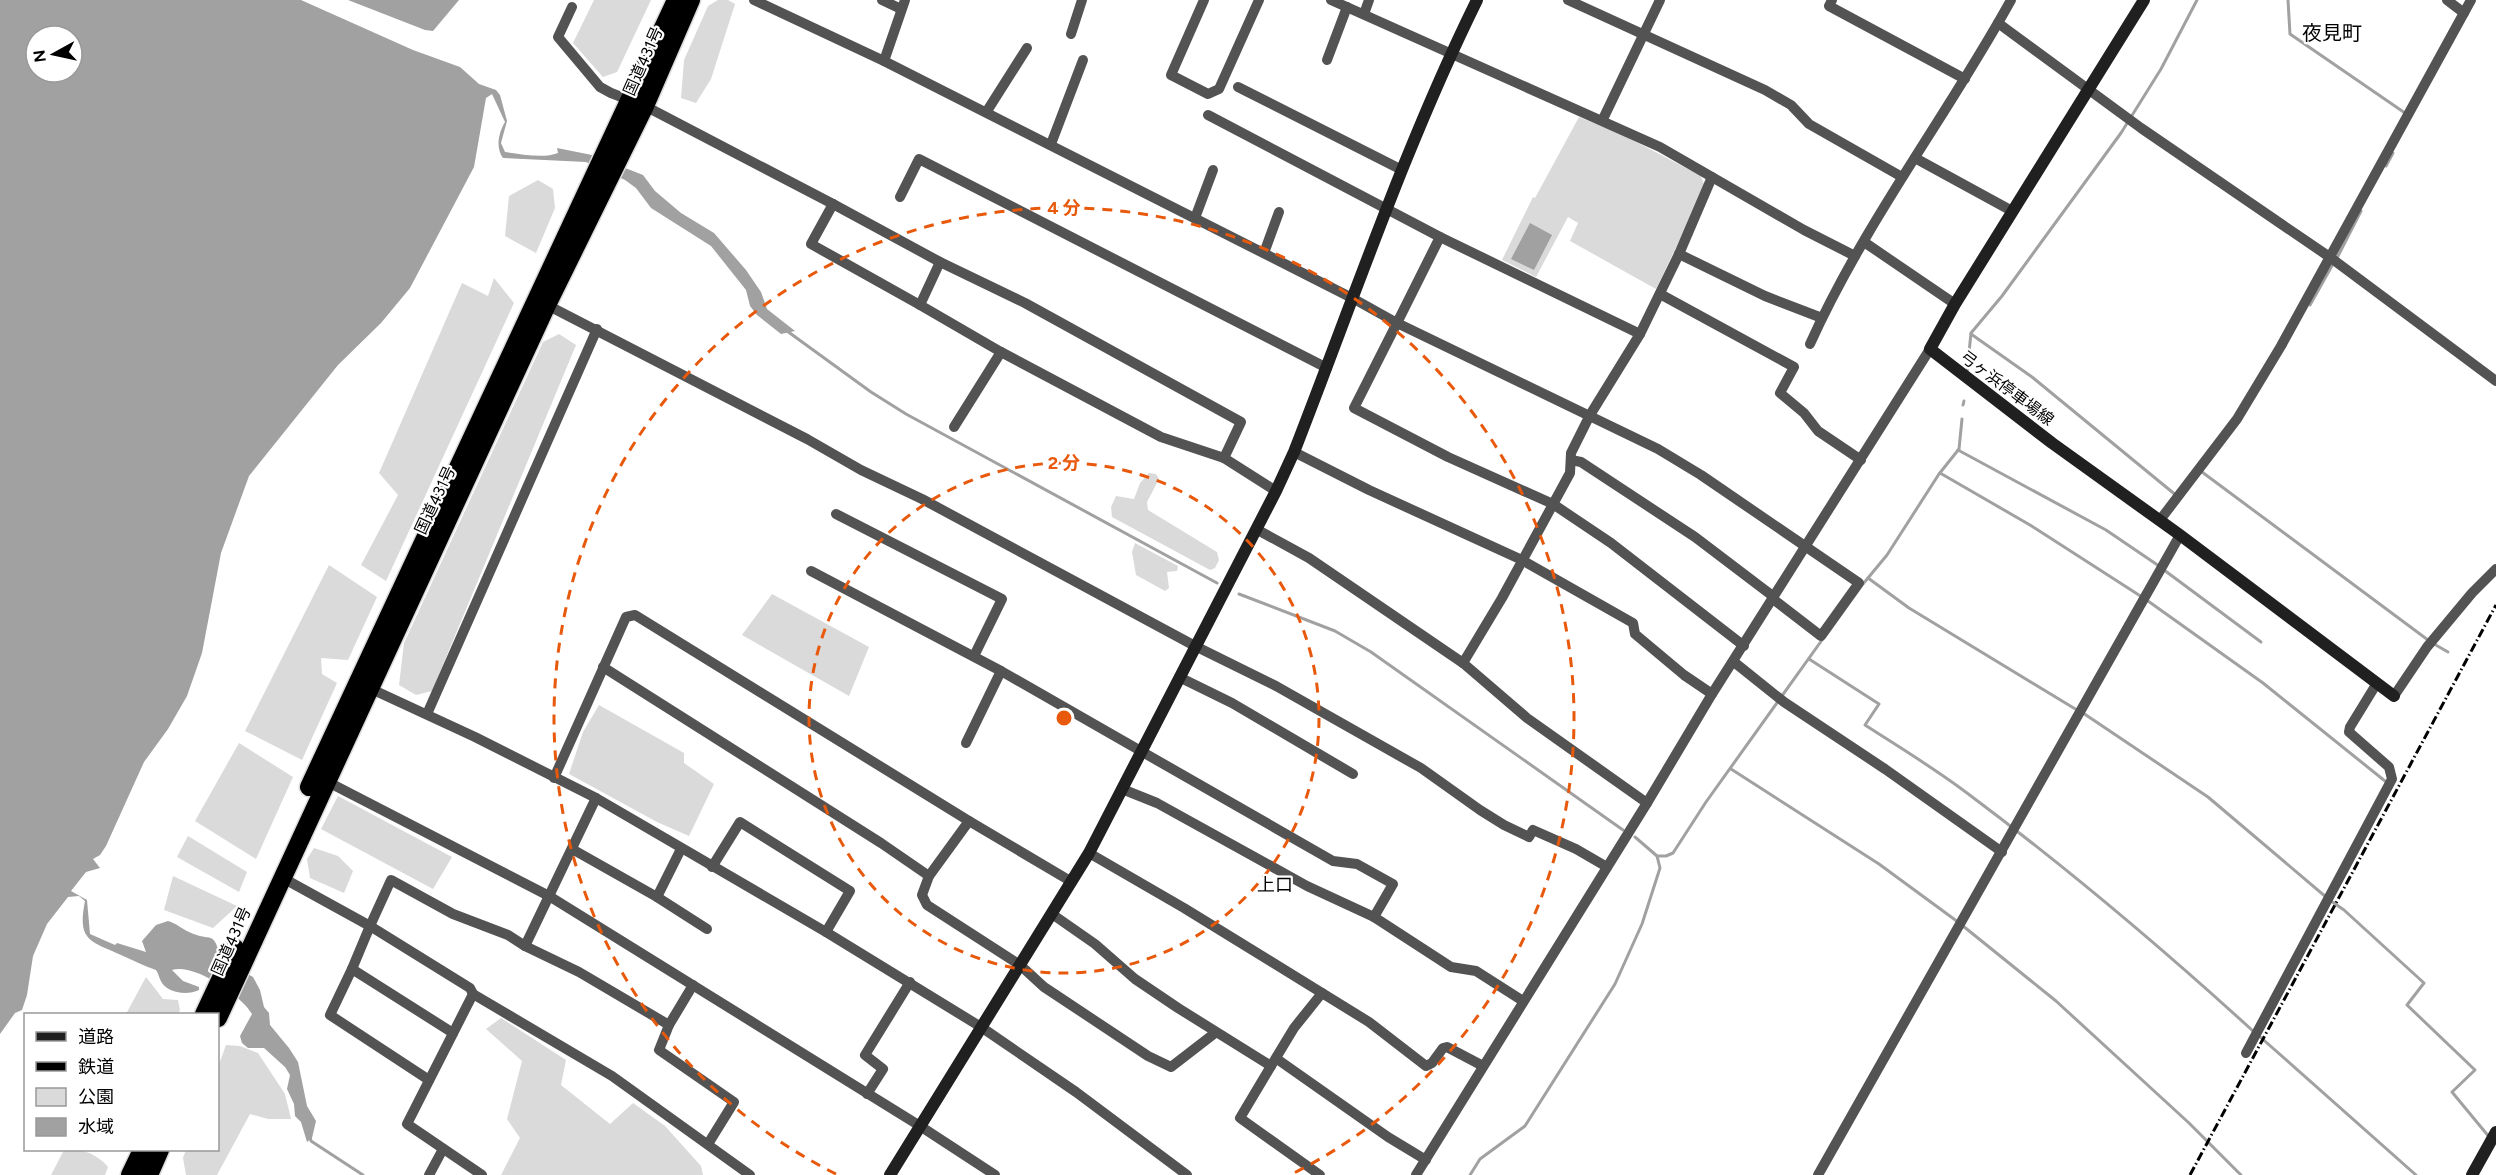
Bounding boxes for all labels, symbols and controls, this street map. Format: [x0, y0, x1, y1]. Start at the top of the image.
district label: 夜見町 [2302, 21, 2362, 45]
north arrow [24, 24, 84, 84]
street label: 国道431号 [619, 24, 667, 98]
text: N [29, 49, 50, 63]
text: 4 分 [1047, 197, 1081, 219]
street label: 弓ヶ浜停車場線 [1957, 347, 2057, 429]
text: 2 分 [1048, 452, 1080, 474]
street label: 国道431号 [411, 463, 459, 537]
centre of rings [1054, 708, 1074, 728]
district label: 上口 [1257, 874, 1293, 896]
street label: 国道431号 [207, 904, 255, 978]
legend [24, 1013, 219, 1151]
text: 道路 [78, 1026, 114, 1048]
text: 鉄道 [78, 1056, 114, 1078]
text: 公園 [78, 1086, 114, 1108]
text: 水域 [78, 1116, 114, 1138]

